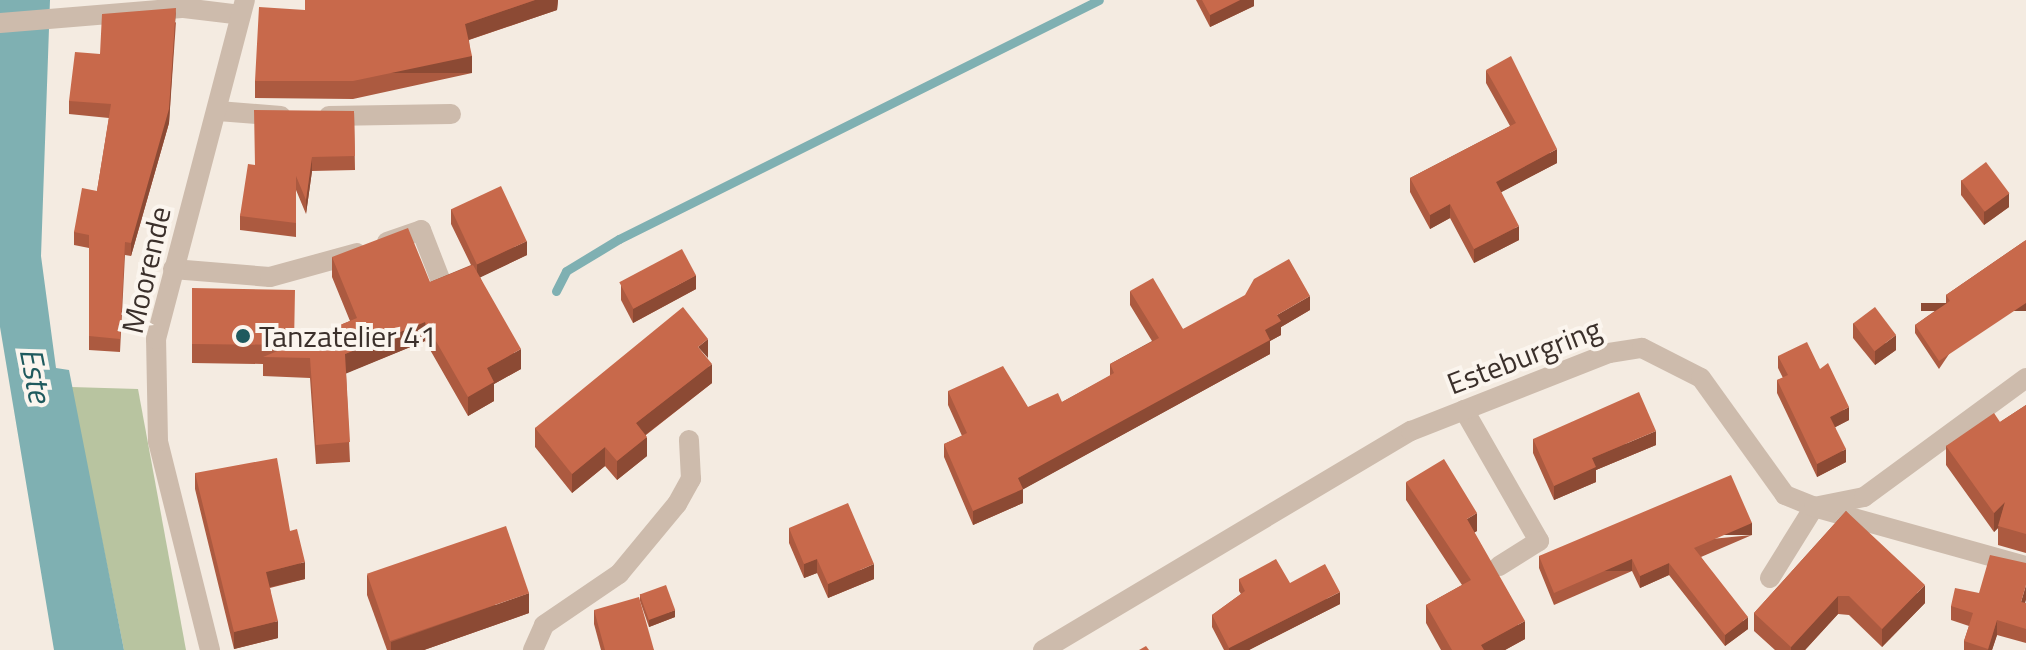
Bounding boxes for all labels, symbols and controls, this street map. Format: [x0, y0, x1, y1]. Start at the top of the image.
street label: Moorende [114, 203, 178, 337]
street label: Esteburgring [1442, 310, 1606, 402]
place label: Tanzatelier 41 [259, 318, 437, 354]
marker: Tanzatelier 41 [234, 327, 252, 345]
water label: Este [12, 344, 60, 406]

